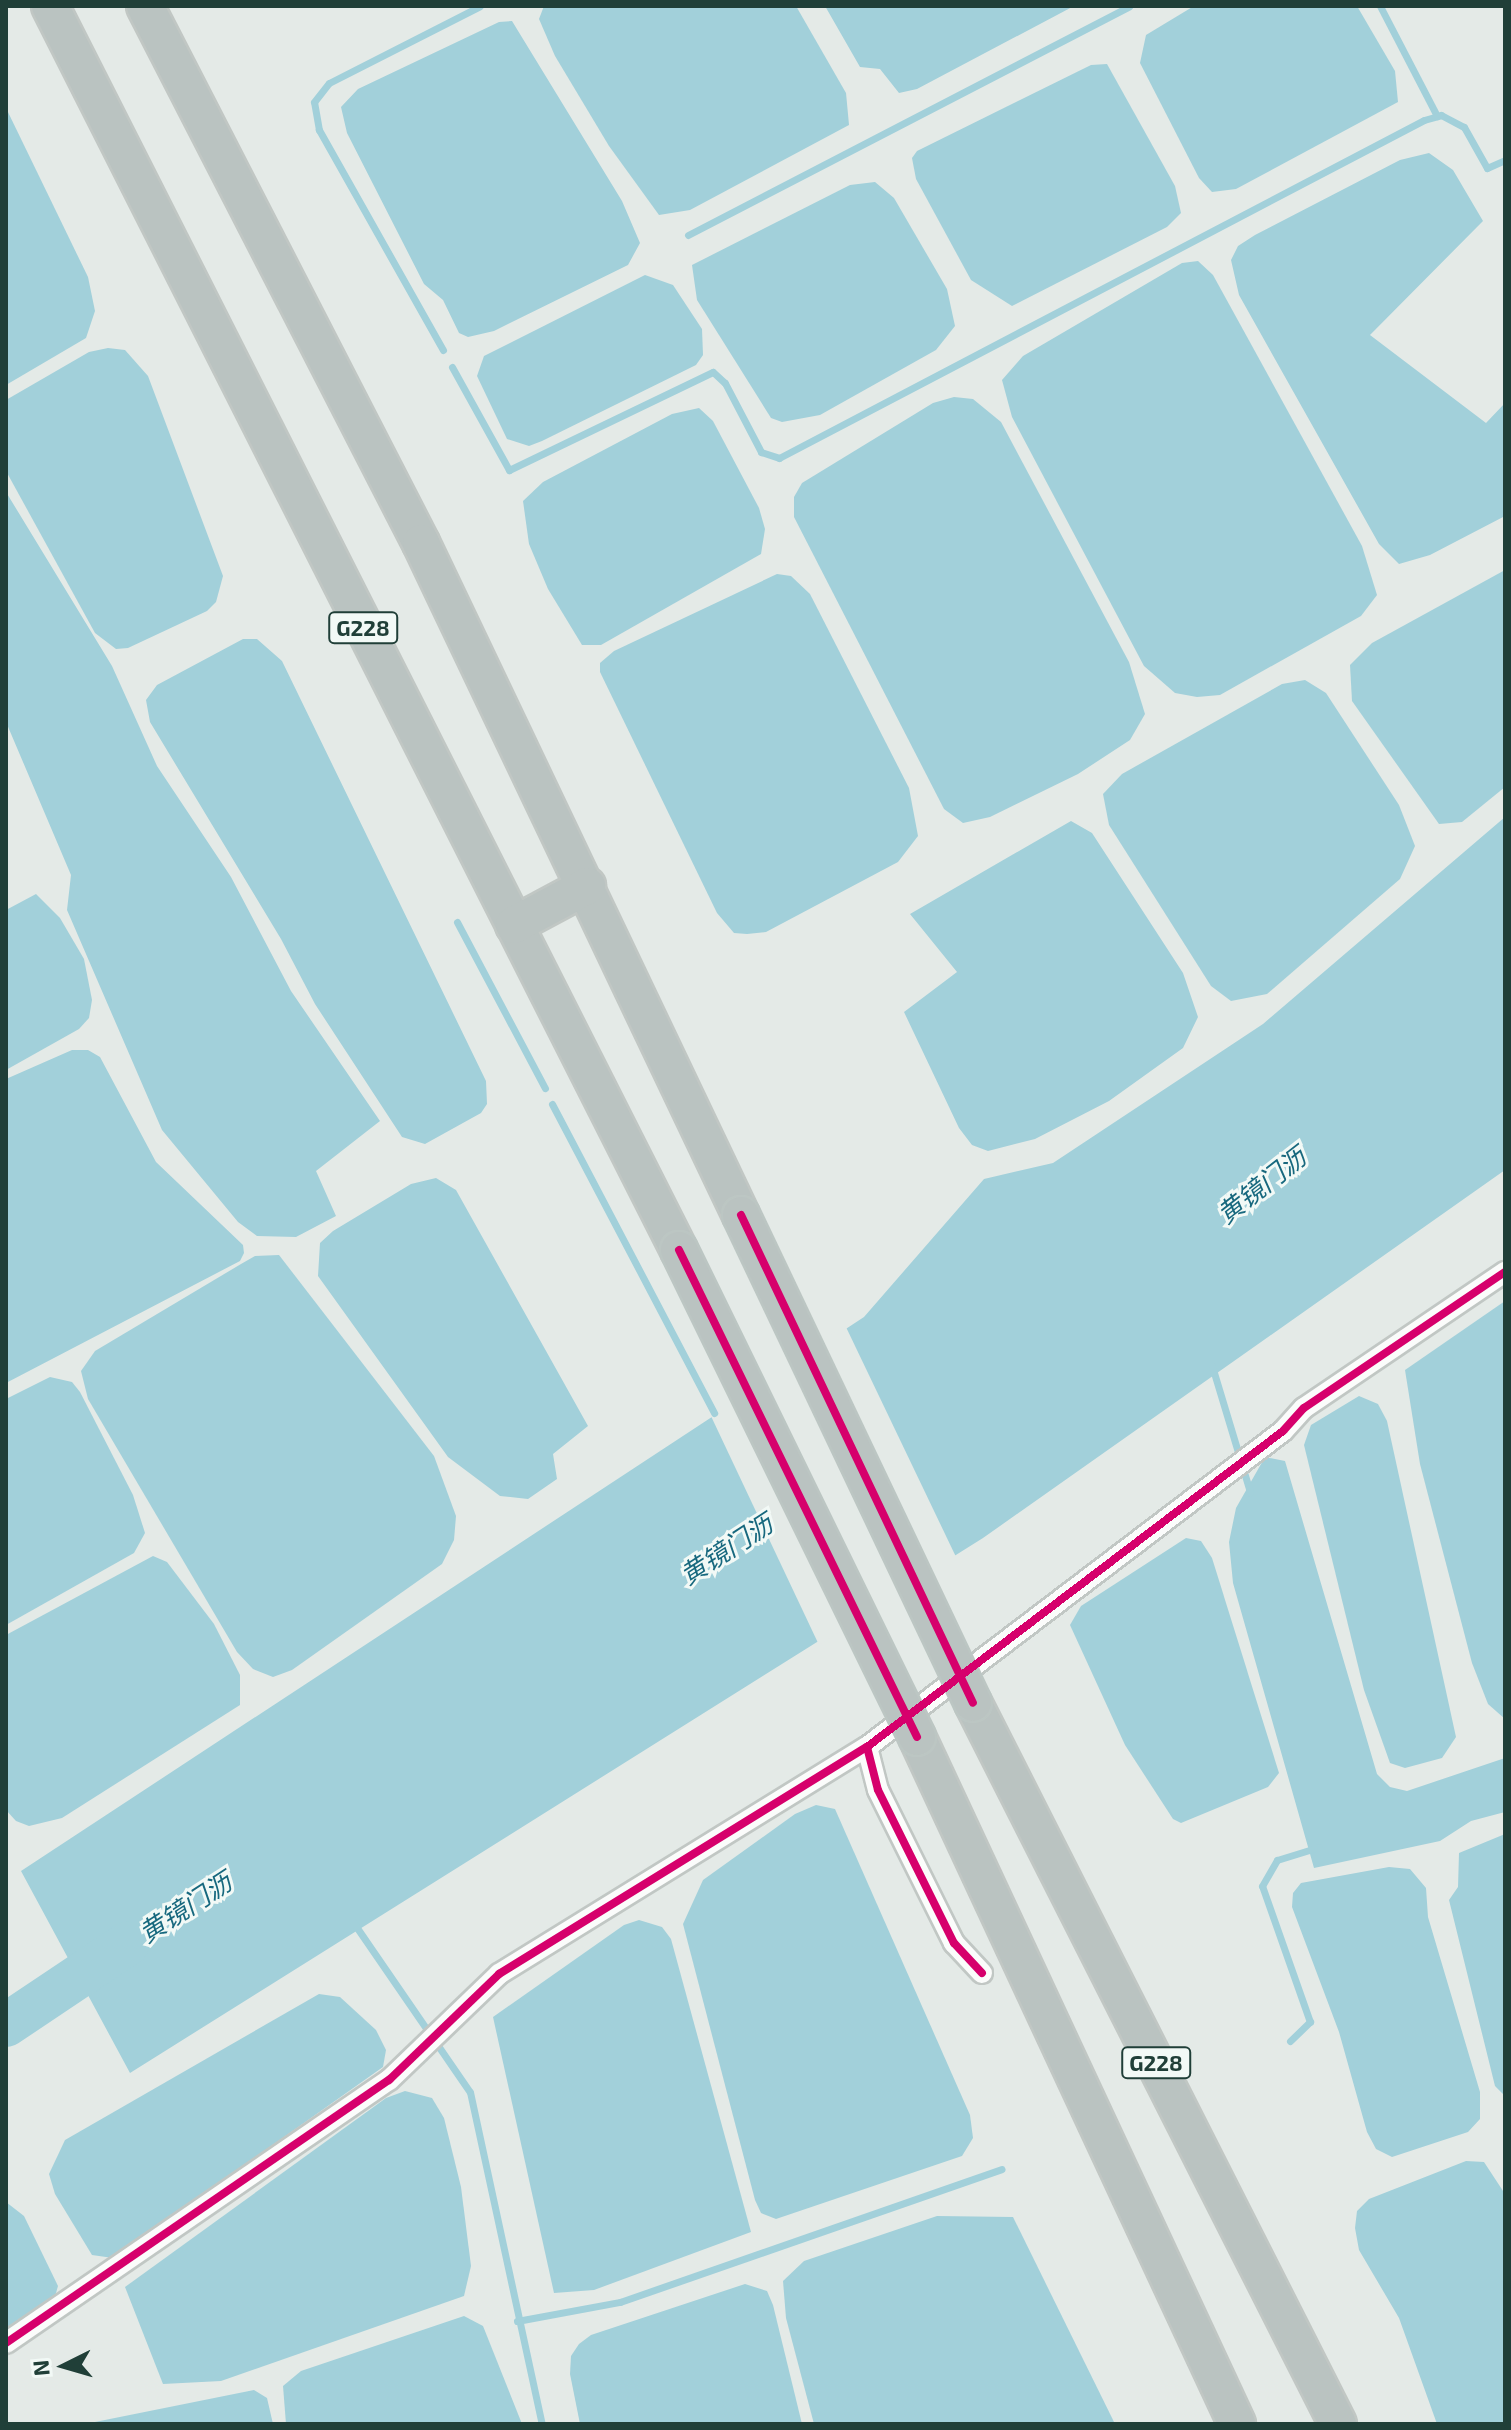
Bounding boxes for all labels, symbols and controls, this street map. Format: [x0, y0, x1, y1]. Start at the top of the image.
road number: G228 [327, 610, 399, 646]
water label: 黄镜门沥 [1210, 1141, 1312, 1229]
water label: 黄镜门沥 [674, 1508, 778, 1590]
water label: 黄镜门沥 [133, 1866, 237, 1948]
road number: G228 [1120, 2045, 1192, 2081]
north arrow [24, 2326, 104, 2406]
text: N [26, 2359, 54, 2377]

